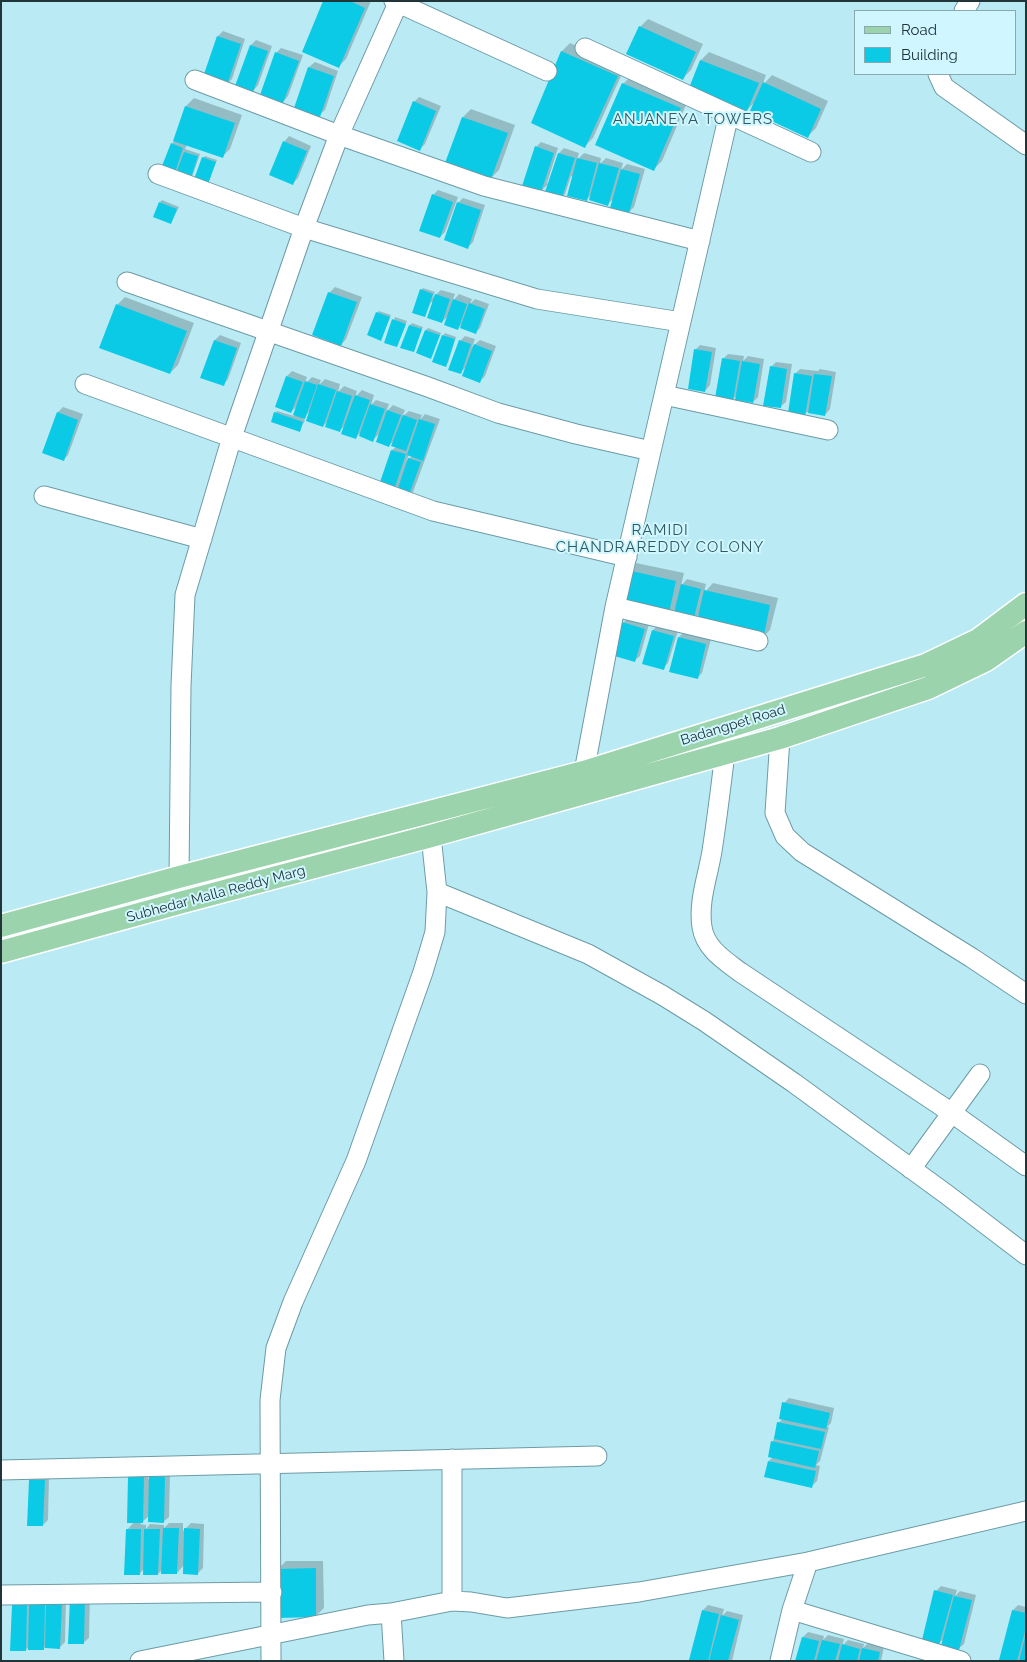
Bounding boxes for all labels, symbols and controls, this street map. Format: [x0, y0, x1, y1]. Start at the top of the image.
legend [854, 10, 1017, 75]
text: Road [901, 21, 937, 39]
text: Building [901, 46, 958, 64]
district label: ANJANEYA TOWERS [611, 110, 775, 128]
district label: RAMIDI CHANDRAREDDY COLONY [553, 521, 767, 556]
street label: Badangpet Road [679, 701, 787, 749]
street label: Subhedar Malla Reddy Marg [125, 862, 307, 926]

